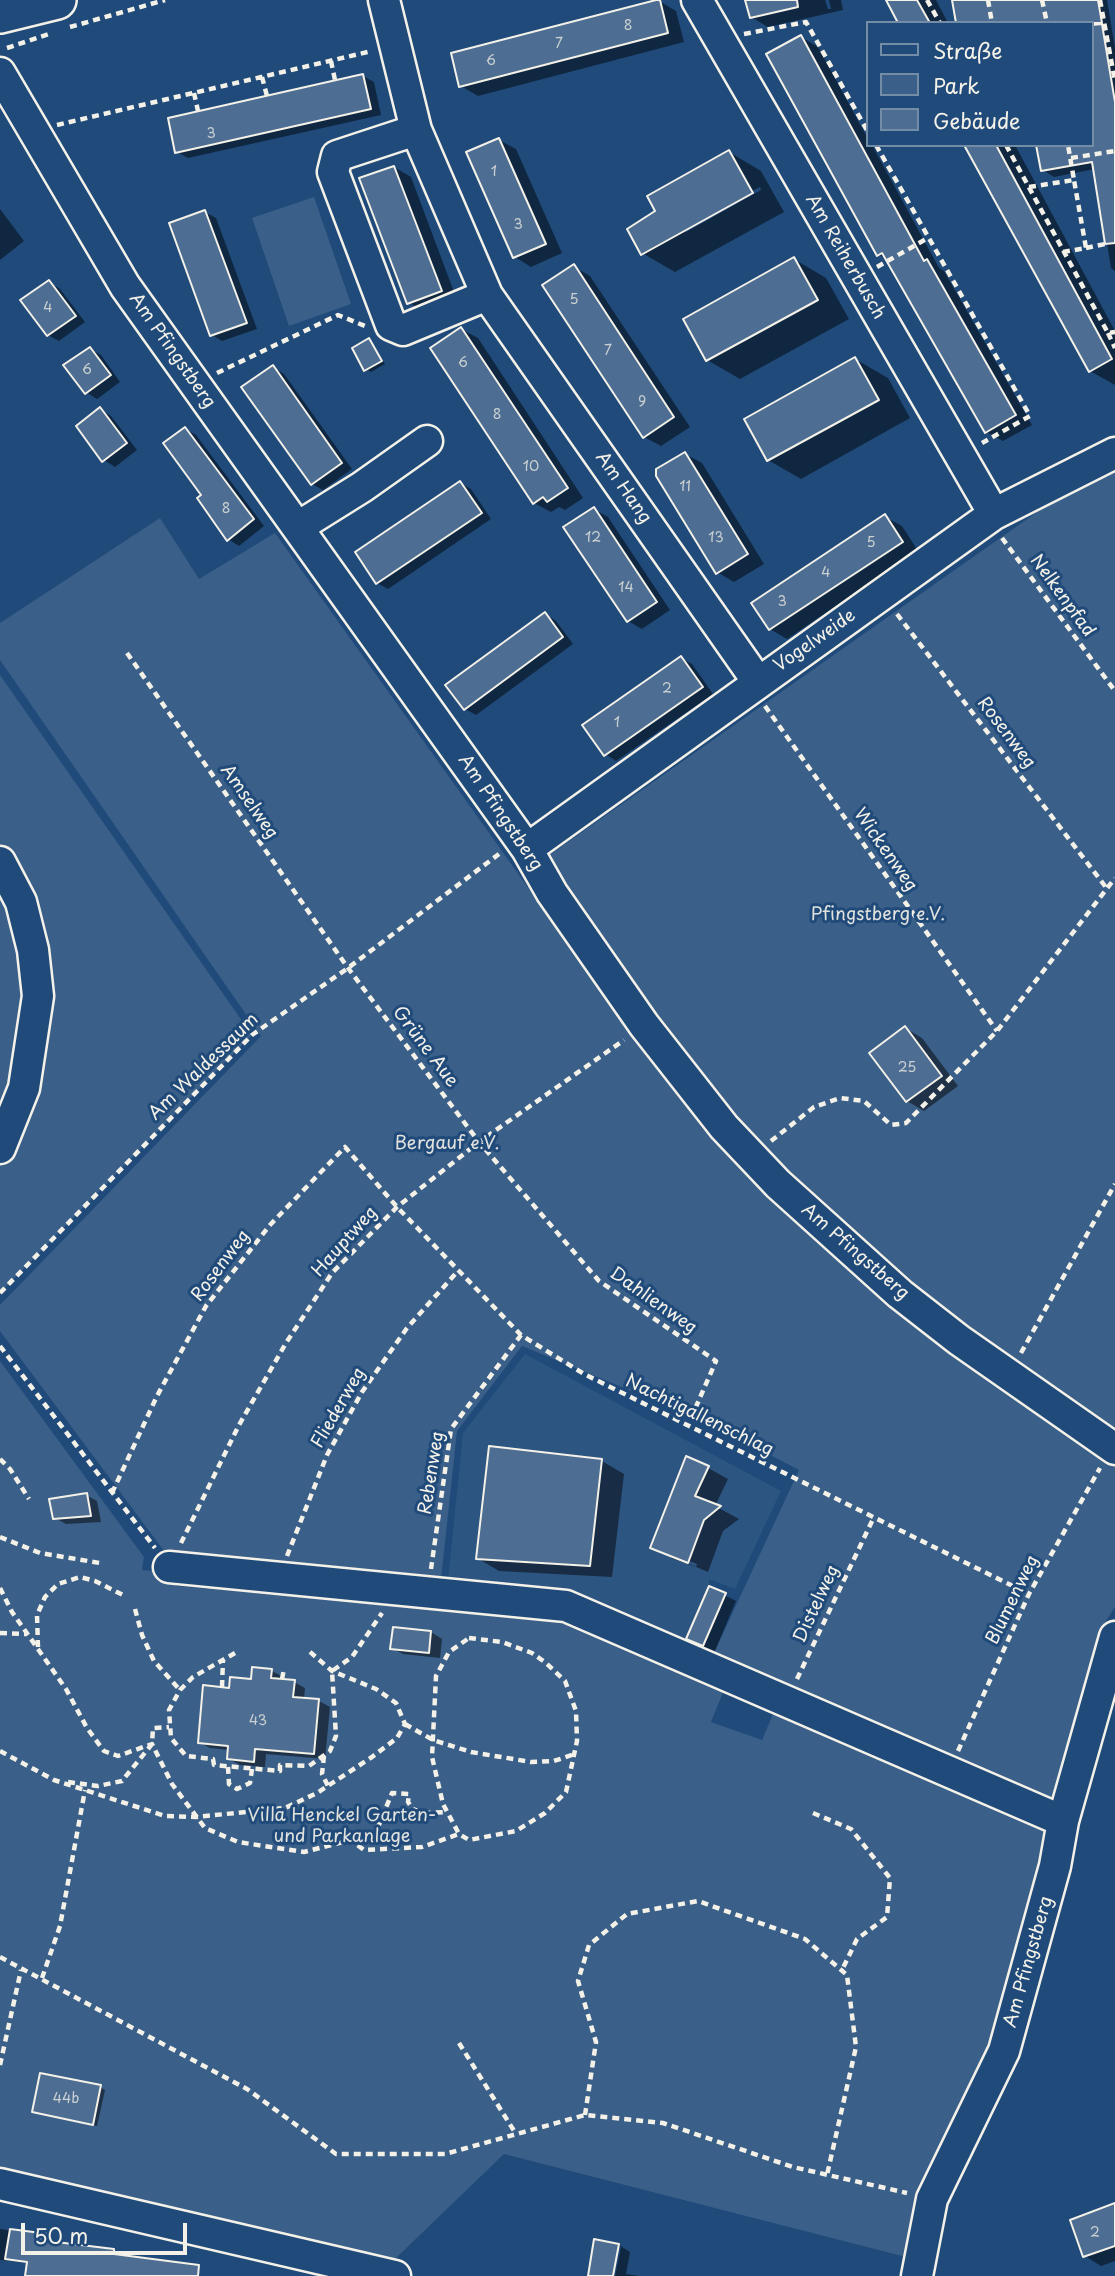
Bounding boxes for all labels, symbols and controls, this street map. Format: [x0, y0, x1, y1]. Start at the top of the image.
house number: 8 [624, 18, 632, 34]
legend [866, 21, 1094, 147]
text: Straße [933, 34, 1002, 66]
house number: 7 [555, 36, 563, 52]
house number: 6 [486, 53, 496, 69]
text: Park [933, 69, 980, 101]
text: Gebäude [933, 104, 1020, 136]
house number: 3 [206, 126, 216, 142]
house number: 1 [491, 164, 497, 180]
street label: Am Reiherbusch [801, 191, 889, 323]
house number: 3 [513, 217, 523, 233]
street label: Am Pfingstberg [124, 289, 220, 413]
house number: 5 [569, 292, 579, 308]
house number: 4 [43, 300, 53, 316]
house number: 7 [604, 343, 612, 359]
house number: 6 [458, 355, 468, 371]
house number: 6 [82, 362, 92, 378]
house number: 9 [638, 394, 646, 410]
house number: 8 [493, 407, 501, 423]
street label: Am Hang [590, 448, 656, 528]
house number: 10 [523, 459, 539, 475]
house number: 11 [679, 479, 691, 495]
house number: 8 [222, 501, 230, 517]
house number: 12 [585, 530, 601, 546]
house number: 13 [708, 530, 724, 546]
house number: 5 [866, 535, 876, 551]
street label: Nelkenpfad [1025, 551, 1099, 641]
house number: 4 [821, 565, 831, 581]
house number: 14 [618, 580, 634, 596]
house number: 3 [777, 594, 787, 610]
street label: Vogelweide [770, 605, 860, 677]
house number: 2 [662, 681, 672, 697]
street label: Rosenweg [972, 693, 1040, 773]
house number: 1 [614, 715, 620, 731]
street label: Am Pfingstberg [453, 751, 547, 875]
street label: Amselweg [215, 761, 283, 843]
street label: Wickenweg [848, 804, 922, 896]
park label: Pfingstberg e.V. [811, 904, 945, 926]
street label: Grüne Aue [388, 1002, 462, 1092]
street label: Am Waldessaum [145, 1009, 263, 1125]
house number: 25 [898, 1060, 916, 1076]
park label: Bergauf e.V. [394, 1133, 500, 1155]
street label: Am Pfingstberg [797, 1199, 913, 1305]
street label: Hauptweg [308, 1202, 382, 1282]
street label: Rosenweg [187, 1226, 255, 1306]
street label: Dahlienweg [605, 1263, 701, 1339]
street label: Fliederweg [307, 1364, 371, 1452]
street label: Nachtigallenschlag [621, 1371, 777, 1461]
street label: Rebenweg [415, 1430, 449, 1516]
street label: Blumenweg [982, 1552, 1044, 1648]
street label: Distelweg [790, 1562, 844, 1646]
house number: 43 [249, 1713, 267, 1729]
park label: Villa Henckel Garten- und Parkanlage [248, 1805, 436, 1848]
street label: Am Pfingstberg [1000, 1894, 1058, 2030]
house number: 44b [53, 2091, 79, 2107]
scale bar [24, 2210, 191, 2254]
text: 50 m [34, 2219, 88, 2251]
house number: 2 [1090, 2225, 1100, 2241]

